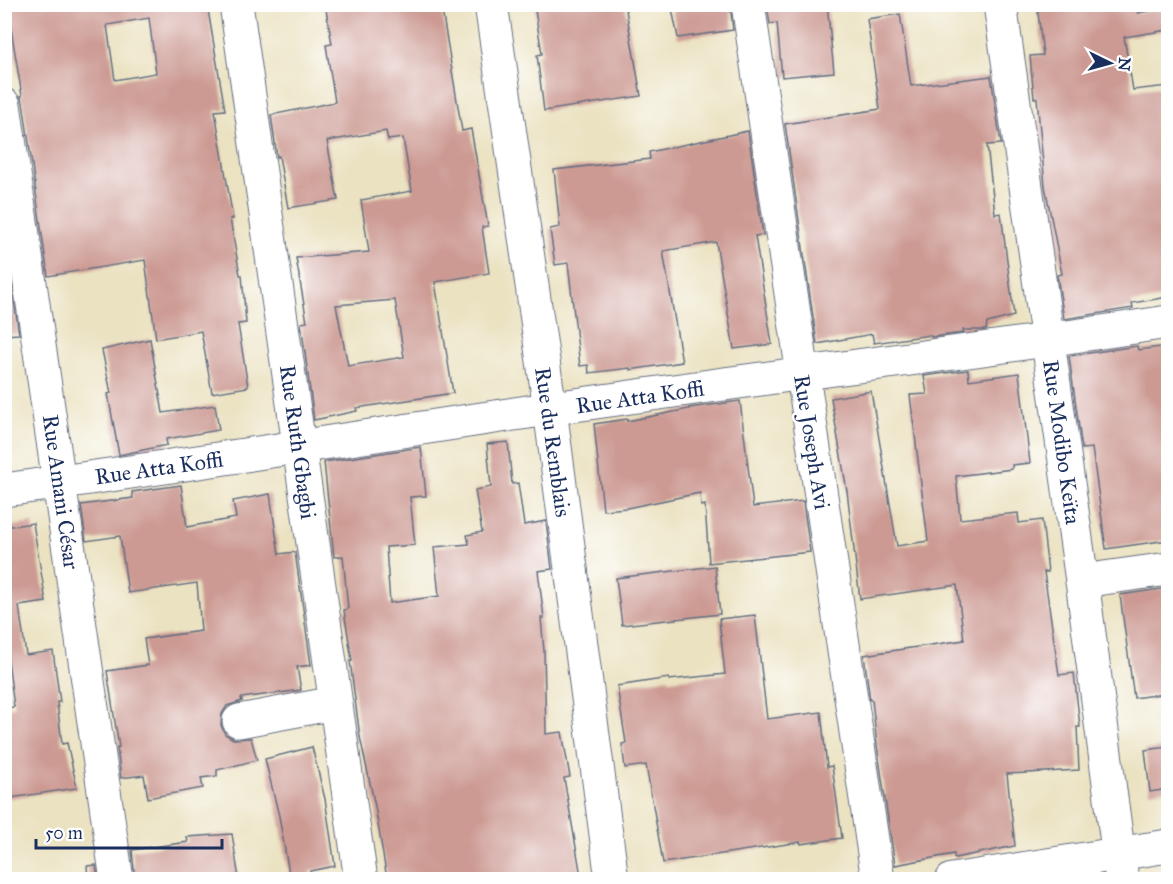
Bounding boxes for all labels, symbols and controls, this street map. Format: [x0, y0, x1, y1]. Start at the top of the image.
north arrow [1080, 33, 1140, 93]
text: N [1114, 57, 1135, 72]
street label: Rue Modibo Keïta [1037, 358, 1087, 527]
street label: Rue Ruth Gbagbi [274, 363, 322, 521]
street label: Rue du Remblais [529, 365, 577, 519]
street label: Rue Joseph Avi [788, 373, 836, 511]
street label: Rue Atta Koffi [574, 375, 706, 419]
street label: Rue Amani César [37, 413, 85, 572]
street label: Rue Atta Koffi [93, 446, 225, 490]
scale bar [36, 812, 222, 850]
text: 50 m [45, 822, 83, 844]

